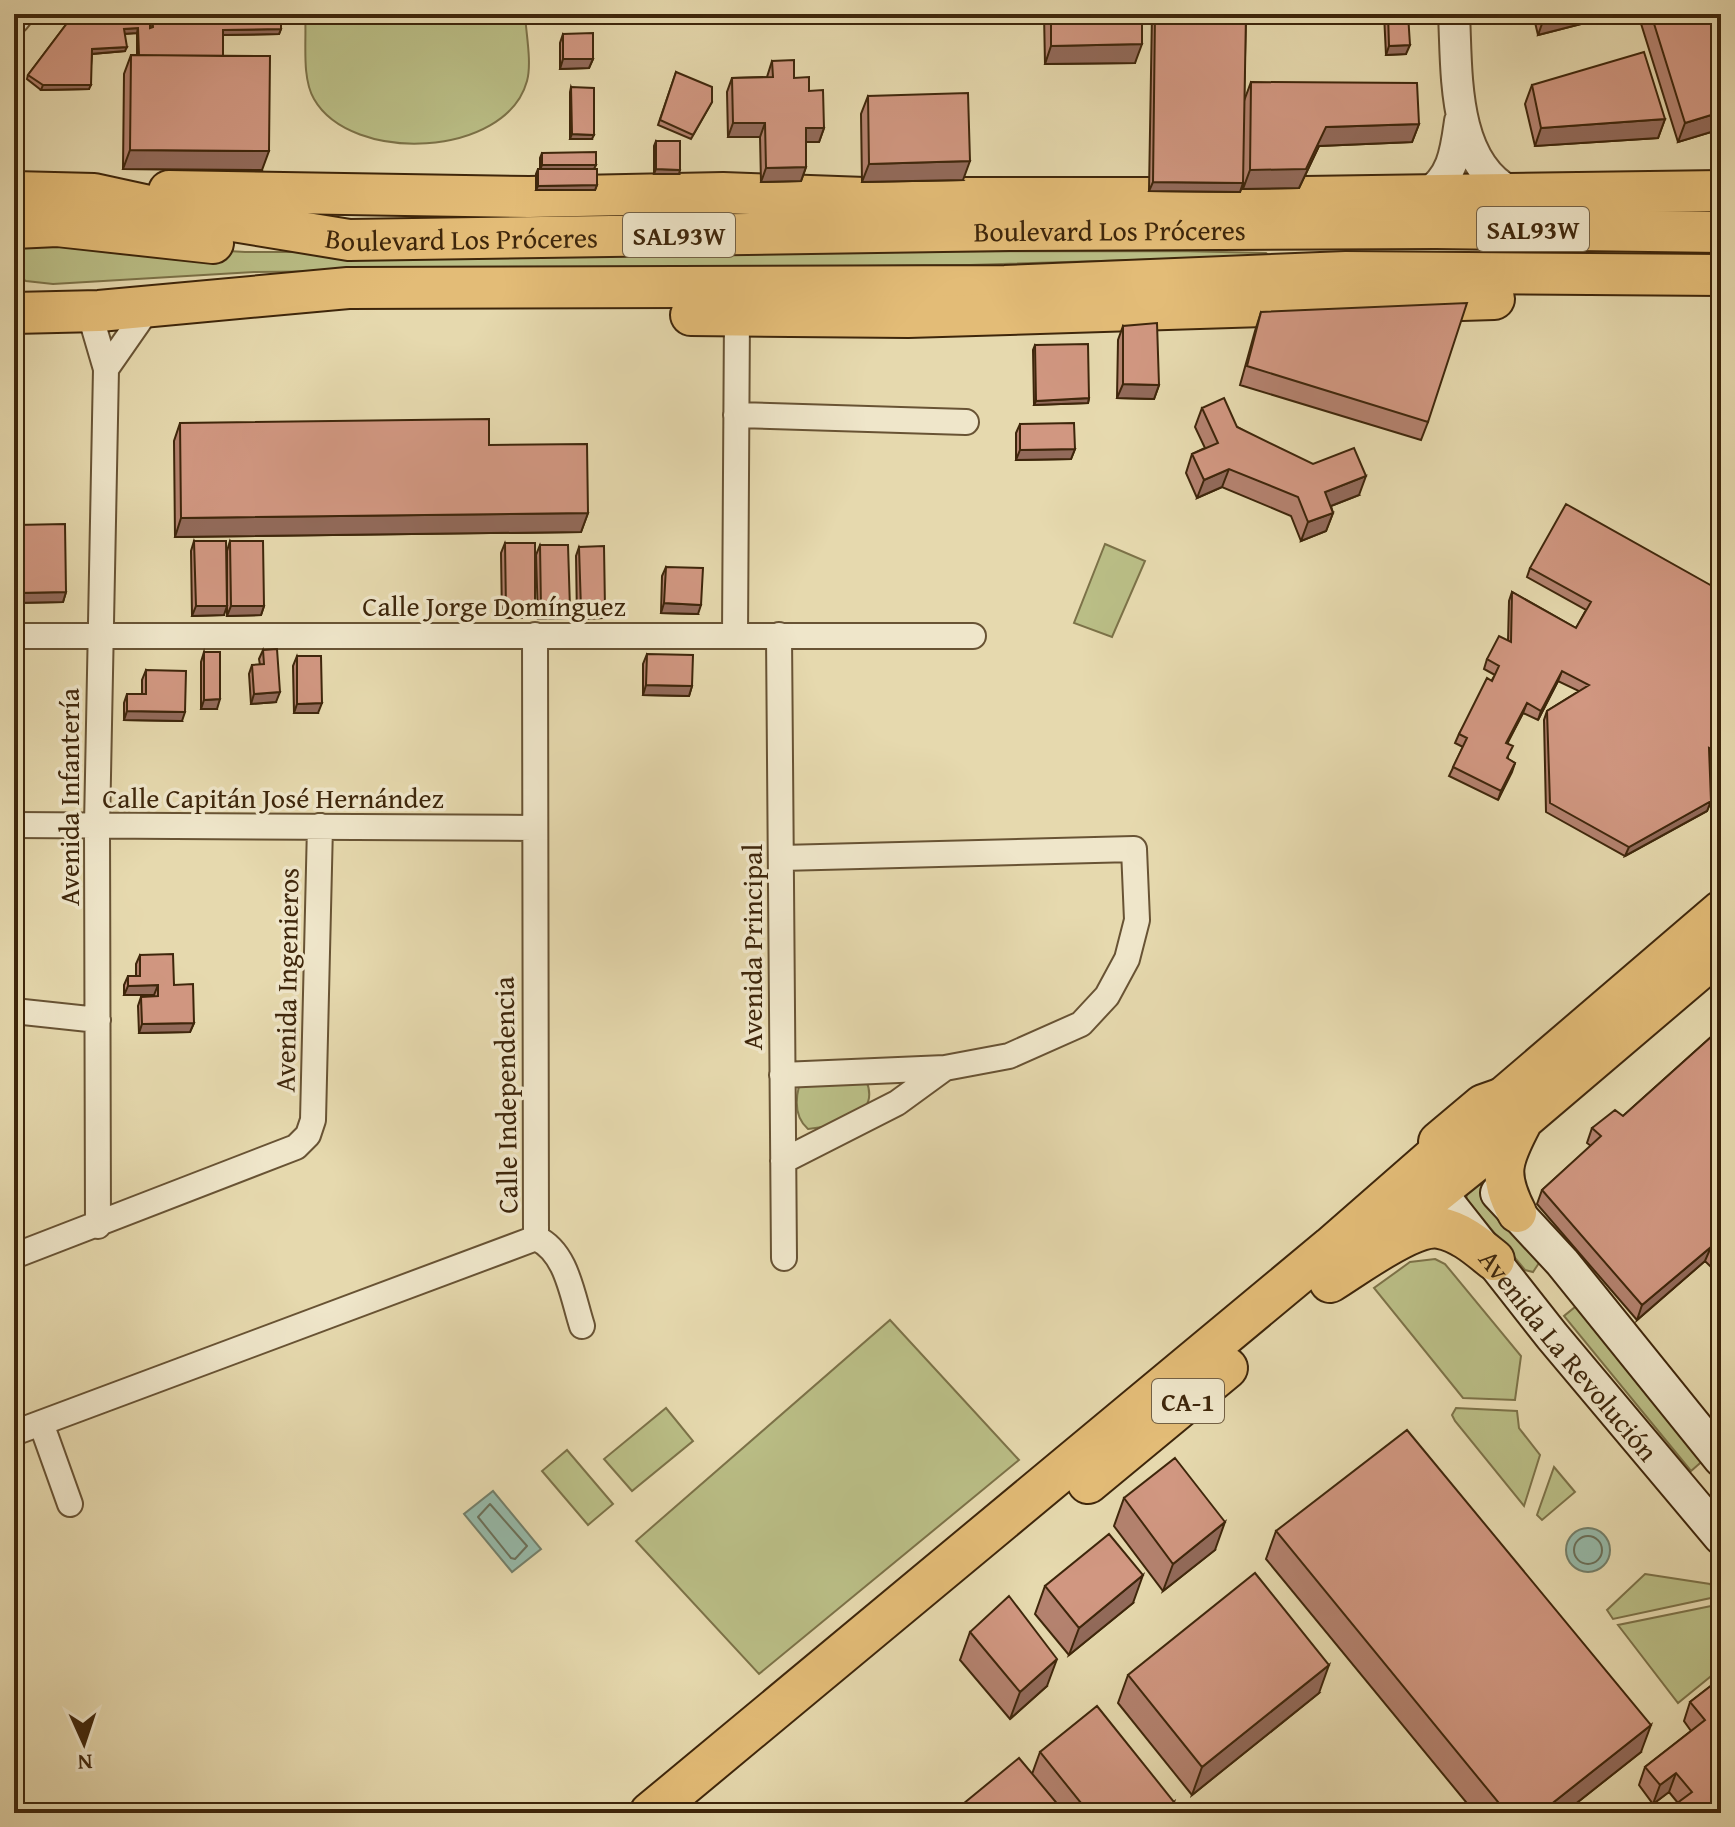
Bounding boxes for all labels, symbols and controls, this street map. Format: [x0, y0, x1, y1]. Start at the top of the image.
road number: SAL93W [1477, 207, 1589, 251]
street label: Boulevard Los Próceres [973, 208, 1246, 251]
road number: SAL93W [623, 213, 735, 257]
street label: Boulevard Los Próceres [323, 216, 598, 261]
street label: Calle Jorge Domínguez [362, 585, 626, 626]
street label: Avenida Infantería [48, 687, 89, 906]
street label: Calle Capitán José Hernández [102, 777, 444, 818]
street label: Avenida Principal [731, 844, 772, 1050]
street label: Avenida Ingenieros [264, 867, 308, 1093]
street label: Calle Independencia [482, 975, 528, 1214]
street label: Avenida La Revolución [1470, 1240, 1669, 1470]
road number: CA-1 [1152, 1379, 1224, 1423]
north arrow [44, 1703, 124, 1783]
text: N [77, 1747, 93, 1779]

